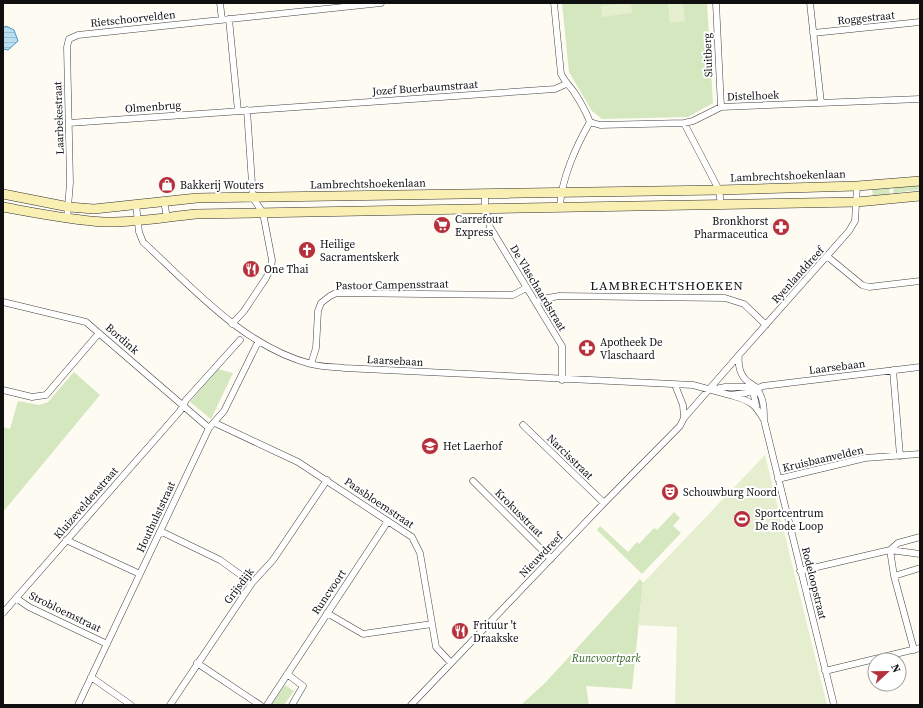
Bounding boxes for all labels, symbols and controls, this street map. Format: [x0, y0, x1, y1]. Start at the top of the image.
street label: Rietschoorvelden [90, 7, 177, 31]
street label: Roggestraat [837, 7, 896, 28]
street label: Sluitberg [700, 32, 716, 77]
street label: Jozef Buerbaumstraat [371, 77, 479, 99]
street label: Laarbekestraat [50, 81, 68, 155]
street label: Distelhoek [727, 88, 780, 104]
street label: Olmenbrug [124, 98, 182, 116]
street label: Lambrechtshoekenlaan [730, 166, 846, 186]
shop icon: Bakkerij Wouters [157, 175, 177, 195]
street label: Lambrechtshoekenlaan [310, 175, 426, 193]
place label: Bakkerij Wouters [180, 178, 264, 193]
place label: Carrefour Express [455, 212, 503, 240]
place label: Bronkhorst Pharmaceutica [694, 214, 768, 242]
supermarket icon: Carrefour Express [432, 215, 452, 235]
pharmacy icon: Bronkhorst Pharmaceutica [771, 217, 791, 237]
place label: Heilige Sacramentskerk [320, 237, 400, 265]
church icon: Heilige Sacramentskerk [297, 240, 317, 260]
street label: De Vlaschaardstraat [506, 242, 570, 334]
street label: Ryenlanddreef [768, 242, 828, 307]
restaurant icon: One Thai [241, 259, 261, 279]
place label: One Thai [264, 262, 309, 277]
street label: Pastoor Campensstraat [335, 277, 449, 293]
district label: LAMBRECHTSHOEKEN [590, 277, 744, 294]
street label: Bordink [102, 320, 143, 358]
place label: Apotheek De Vlaschaard [600, 335, 663, 363]
pharmacy icon: Apotheek De Vlaschaard [577, 338, 597, 358]
street label: Laarsebaan [366, 352, 424, 370]
street label: Laarsebaan [808, 356, 866, 378]
street label: Narcisstraat [544, 431, 597, 483]
school or university icon: Het Laerhof [420, 436, 440, 456]
place label: Het Laerhof [443, 439, 503, 454]
street label: Kruisbaanvelden [781, 442, 865, 476]
street label: Kluizeveldenstraat [50, 463, 122, 542]
street label: Paasbloemstraat [341, 474, 417, 532]
street label: Houthulststraat [133, 479, 179, 555]
theatre icon: Schouwburg Noord [660, 482, 680, 502]
place label: Schouwburg Noord [683, 485, 778, 500]
street label: Krokusstraat [492, 486, 547, 541]
place label: Sportcentrum De Rode Loop [755, 506, 824, 534]
sports icon: Sportcentrum De Rode Loop [732, 509, 752, 529]
street label: Nieuwdreef [516, 528, 567, 581]
street label: Rodeloopstraat [798, 545, 830, 621]
street label: Grijsdijk [220, 564, 258, 607]
street label: Runcvoort [308, 566, 350, 617]
street label: Strobloemstraat [27, 588, 104, 636]
place label: Frituur 't Draakske [473, 618, 519, 646]
restaurant icon: Frituur 't Draakske [450, 621, 470, 641]
park label: Runcvoortpark [571, 651, 641, 666]
north arrow [867, 652, 907, 692]
text: N [887, 662, 904, 675]

